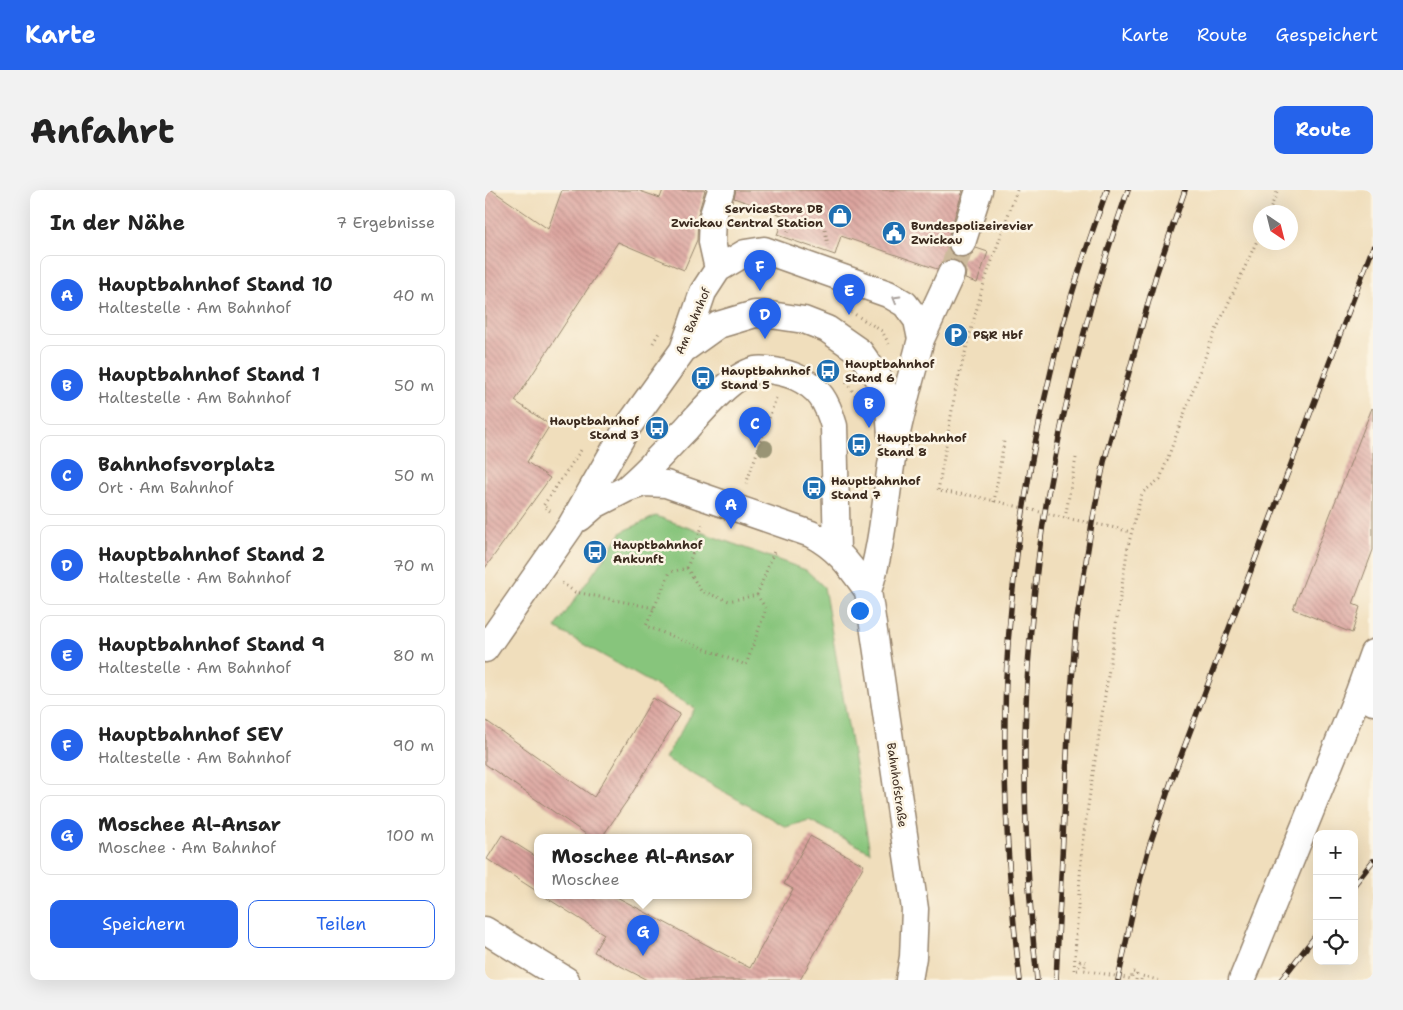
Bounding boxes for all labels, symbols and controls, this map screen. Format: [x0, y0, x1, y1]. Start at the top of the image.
text: Karte [25, 19, 96, 51]
text: Karte [1121, 23, 1169, 47]
text: Route [1197, 23, 1248, 47]
text: Gespeichert [1276, 23, 1378, 47]
button: Route [1274, 106, 1373, 154]
text: Anfahrt [30, 107, 174, 154]
place label: ServiceStore DB Zwickau Central Station [671, 201, 824, 231]
shop icon: ServiceStore DB Zwickau Central Station [827, 203, 853, 229]
north arrow [1253, 205, 1298, 250]
text: In der Nähe [50, 209, 185, 237]
text: 7 Ergebnisse [336, 212, 435, 233]
place label: Bundespolizeirevier Zwickau [911, 218, 1034, 248]
public building icon: Bundespolizeirevier Zwickau [881, 220, 907, 246]
pin: F [744, 250, 776, 291]
text: Hauptbahnhof Stand 10 [98, 272, 333, 297]
pin: E [833, 274, 865, 315]
text: A [61, 285, 73, 306]
text: 40 m [392, 285, 434, 306]
street label: Am Bahnhof [672, 285, 714, 357]
one-way arrow [893, 295, 902, 305]
text: Haltestelle · Am Bahnhof [98, 297, 291, 318]
pin: D [749, 298, 781, 339]
parking icon: P&R Hbf [943, 322, 969, 348]
place label: P&R Hbf [973, 327, 1023, 343]
place label: Hauptbahnhof Stand 6 [845, 356, 935, 386]
bus stop icon: Hauptbahnhof Stand 6 [815, 358, 841, 384]
text: Hauptbahnhof Stand 1 [98, 362, 320, 387]
place label: Hauptbahnhof Stand 5 [721, 363, 811, 393]
bus stop icon: Hauptbahnhof Stand 5 [690, 365, 716, 391]
text: B [62, 375, 72, 396]
text: 50 m [394, 375, 434, 396]
text: Haltestelle · Am Bahnhof [98, 387, 291, 408]
pin: B [853, 387, 885, 428]
pin: C [739, 407, 771, 448]
place label: Hauptbahnhof Stand 3 [549, 413, 639, 443]
bus stop icon: Hauptbahnhof Stand 3 [644, 415, 670, 441]
place label: Hauptbahnhof Stand 8 [877, 430, 967, 460]
bus stop icon: Hauptbahnhof Stand 8 [846, 432, 872, 458]
text: Bahnhofsvorplatz [98, 452, 275, 477]
text: C [62, 465, 72, 486]
text: 50 m [394, 465, 434, 486]
place label: Hauptbahnhof Stand 7 [831, 473, 921, 503]
bus stop icon: Hauptbahnhof Stand 7 [801, 475, 827, 501]
text: Ort · Am Bahnhof [98, 477, 234, 498]
pin: A [715, 488, 747, 529]
place label: Hauptbahnhof Ankunft [613, 537, 703, 567]
bus stop icon: Hauptbahnhof Ankunft [582, 539, 608, 565]
text: Hauptbahnhof Stand 2 [98, 542, 325, 567]
text: D [61, 555, 73, 576]
text: 70 m [393, 555, 434, 576]
text: Haltestelle · Am Bahnhof [98, 567, 291, 588]
your location [847, 598, 873, 624]
text: Hauptbahnhof Stand 9 [98, 632, 325, 657]
text: E [62, 645, 72, 666]
text: 80 m [393, 645, 434, 666]
text: Haltestelle · Am Bahnhof [98, 657, 291, 678]
text: Hauptbahnhof SEV [98, 722, 283, 747]
text: F [62, 735, 72, 756]
text: 90 m [393, 735, 434, 756]
street label: Bahnhofstraße [883, 742, 911, 829]
text: Haltestelle · Am Bahnhof [98, 747, 291, 768]
text: Moschee Al-Ansar [98, 812, 281, 837]
text: G [61, 825, 73, 846]
text: 100 m [386, 825, 434, 846]
map controls [1313, 830, 1358, 965]
button: + [1313, 830, 1358, 875]
popup [534, 834, 752, 899]
text: Moschee · Am Bahnhof [98, 837, 276, 858]
text: Moschee Al-Ansar [552, 844, 734, 869]
text: Moschee [552, 869, 619, 890]
button: − [1313, 875, 1358, 920]
button: Speichern [50, 900, 238, 948]
button: Teilen [248, 900, 435, 948]
pin: G [627, 915, 659, 956]
button: locate [1313, 920, 1358, 965]

